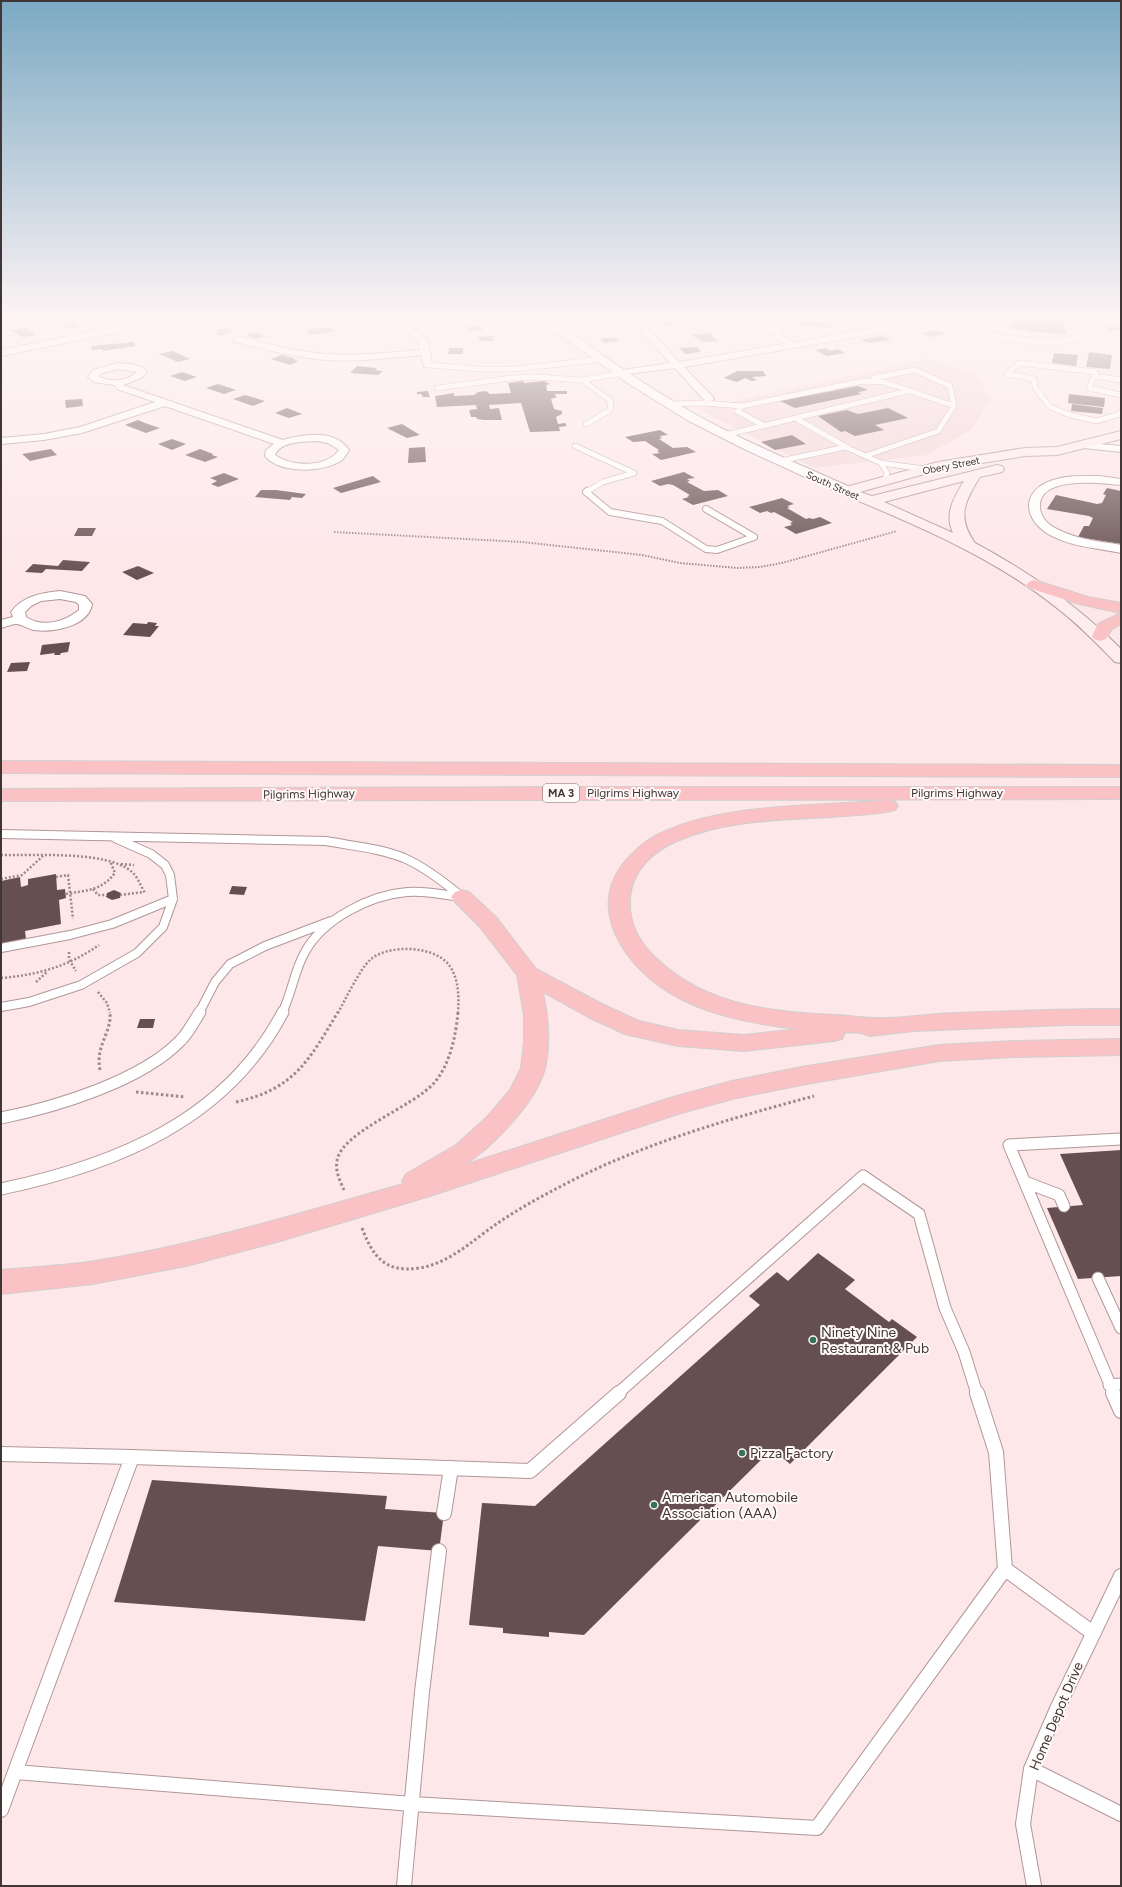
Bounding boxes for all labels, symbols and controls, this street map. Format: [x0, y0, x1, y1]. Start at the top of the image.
street label: Obery Street [921, 454, 981, 477]
street label: South Street [804, 468, 862, 503]
road number: MA 3 [543, 784, 579, 802]
street label: Pilgrims Highway [263, 786, 356, 802]
street label: Pilgrims Highway [587, 786, 680, 800]
street label: Pilgrims Highway [911, 786, 1004, 800]
place label: Ninety Nine Restaurant & Pub [821, 1324, 929, 1357]
marker: Ninety Nine Restaurant & Pub [808, 1335, 818, 1345]
place label: Pizza Factory [750, 1445, 834, 1462]
marker: Pizza Factory [737, 1448, 747, 1458]
place label: American Automobile Association (AAA) [662, 1489, 798, 1522]
marker: American Automobile Association (AAA) [649, 1500, 659, 1510]
street label: Home Depot Drive [1026, 1659, 1087, 1773]

